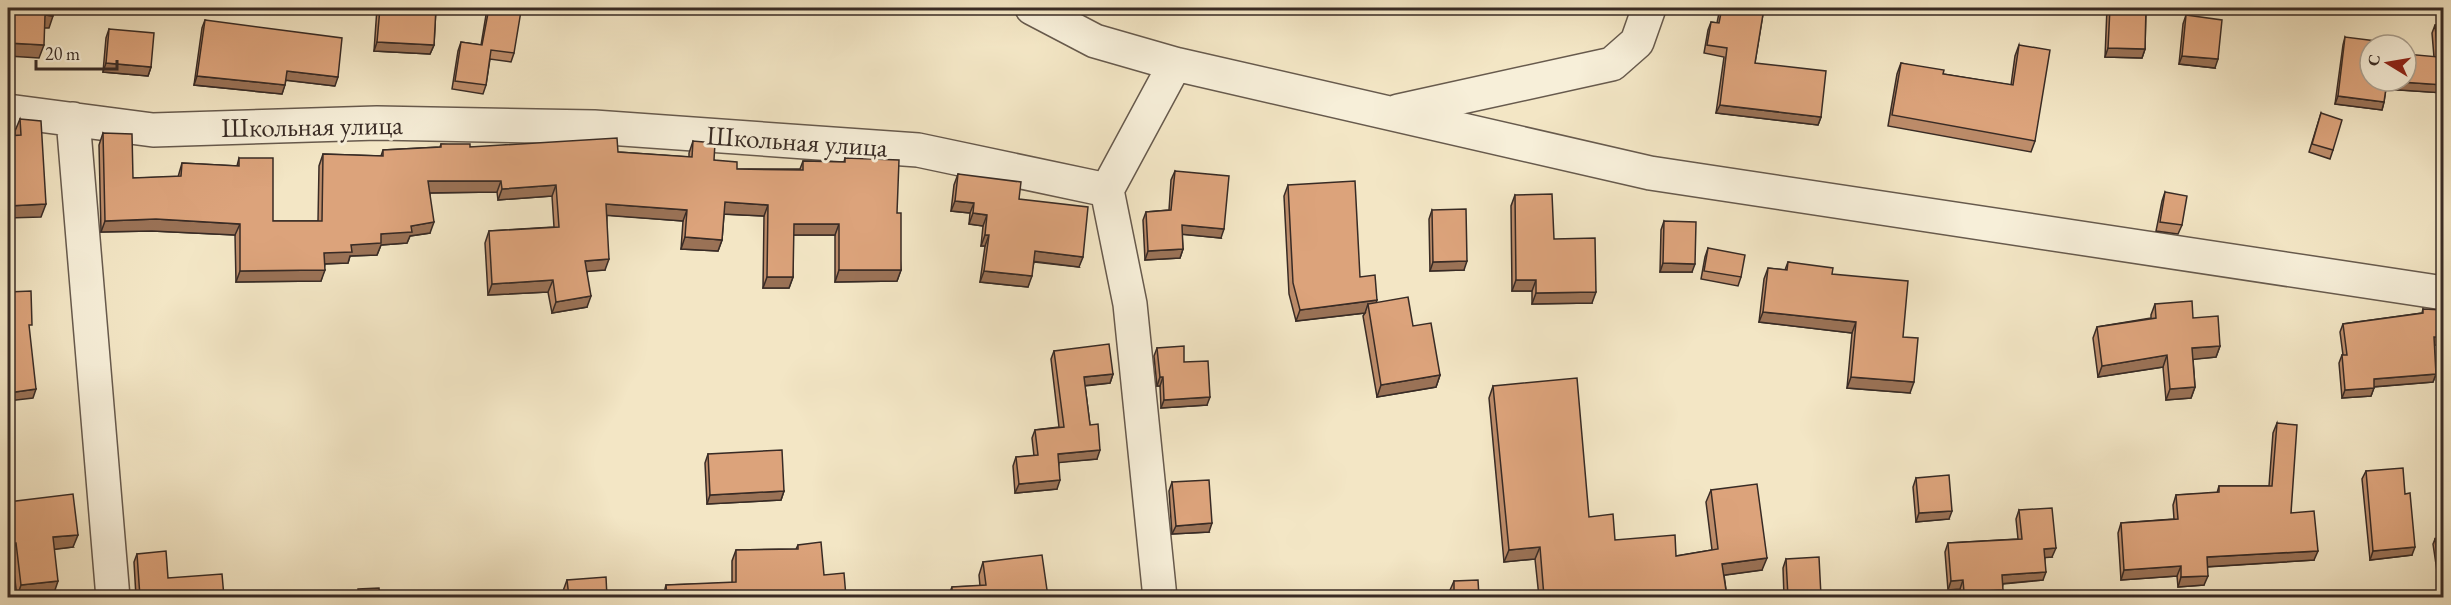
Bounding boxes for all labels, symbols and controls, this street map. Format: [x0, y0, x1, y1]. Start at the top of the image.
scale bar [36, 33, 117, 71]
north arrow [2358, 33, 2418, 93]
text: 20 m [45, 42, 80, 65]
text: С [2362, 53, 2385, 68]
street label: Школьная улица [221, 107, 403, 145]
street label: Школьная улица [705, 117, 889, 165]

